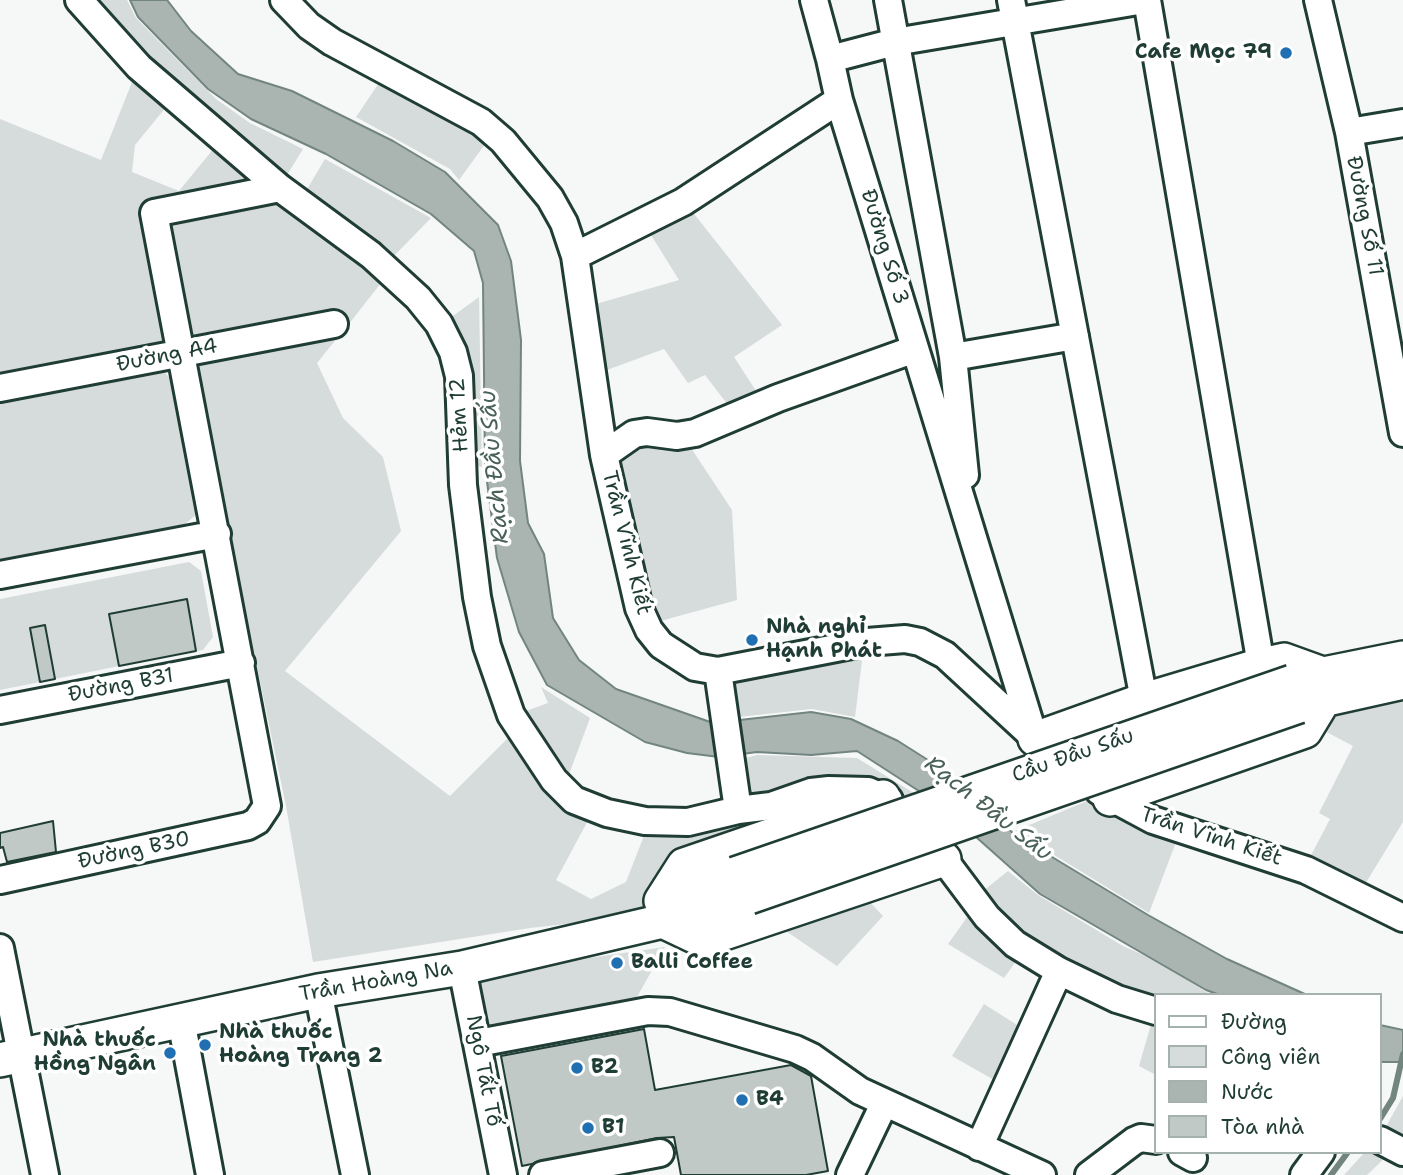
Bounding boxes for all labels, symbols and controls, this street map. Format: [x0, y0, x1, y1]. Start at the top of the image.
place label: Cafe Mọc 79 [1135, 40, 1272, 66]
marker: Cafe Mọc 79 [1278, 45, 1294, 61]
street label: Đường Số 11 [1340, 154, 1388, 278]
street label: Đường Số 3 [855, 186, 913, 308]
street label: Đường A4 [114, 334, 220, 378]
street label: Hẻm 12 [445, 377, 475, 453]
water label: Rạch Đầu Sấu [475, 389, 515, 545]
street label: Trần Vĩnh Kiết [596, 468, 656, 618]
place label: Nhà nghỉ Hạnh Phát [766, 615, 882, 665]
marker: Nhà nghỉ Hạnh Phát [744, 632, 760, 648]
street label: Đường B31 [66, 663, 176, 709]
street label: Cầu Đầu Sấu [1009, 723, 1137, 789]
water label: Rạch Đầu Sấu [919, 751, 1057, 867]
street label: Trần Vĩnh Kiết [1137, 802, 1285, 872]
street label: Đường B30 [76, 827, 192, 875]
place label: Balli Coffee [631, 950, 753, 976]
marker: Balli Coffee [609, 955, 625, 971]
street label: Trần Hoàng Na [297, 956, 455, 1008]
legend [1154, 993, 1382, 1154]
text: Đường [1221, 1008, 1287, 1036]
street label: Ngô Tất Tố [460, 1013, 506, 1129]
place label: Nhà thuốc Hoàng Trang 2 [219, 1020, 382, 1070]
place label: Nhà thuốc Hồng Ngân [34, 1028, 156, 1078]
marker: Nhà thuốc Hoàng Trang 2 [197, 1037, 213, 1053]
text: Công viên [1221, 1043, 1320, 1071]
marker: Nhà thuốc Hồng Ngân [162, 1045, 178, 1061]
place label: B2 [591, 1055, 618, 1081]
marker: B2 [569, 1060, 585, 1076]
text: Nước [1221, 1078, 1273, 1106]
place label: B4 [756, 1087, 784, 1113]
marker: B4 [734, 1092, 750, 1108]
text: Tòa nhà [1221, 1113, 1304, 1141]
place label: B1 [602, 1115, 624, 1141]
marker: B1 [580, 1120, 596, 1136]

